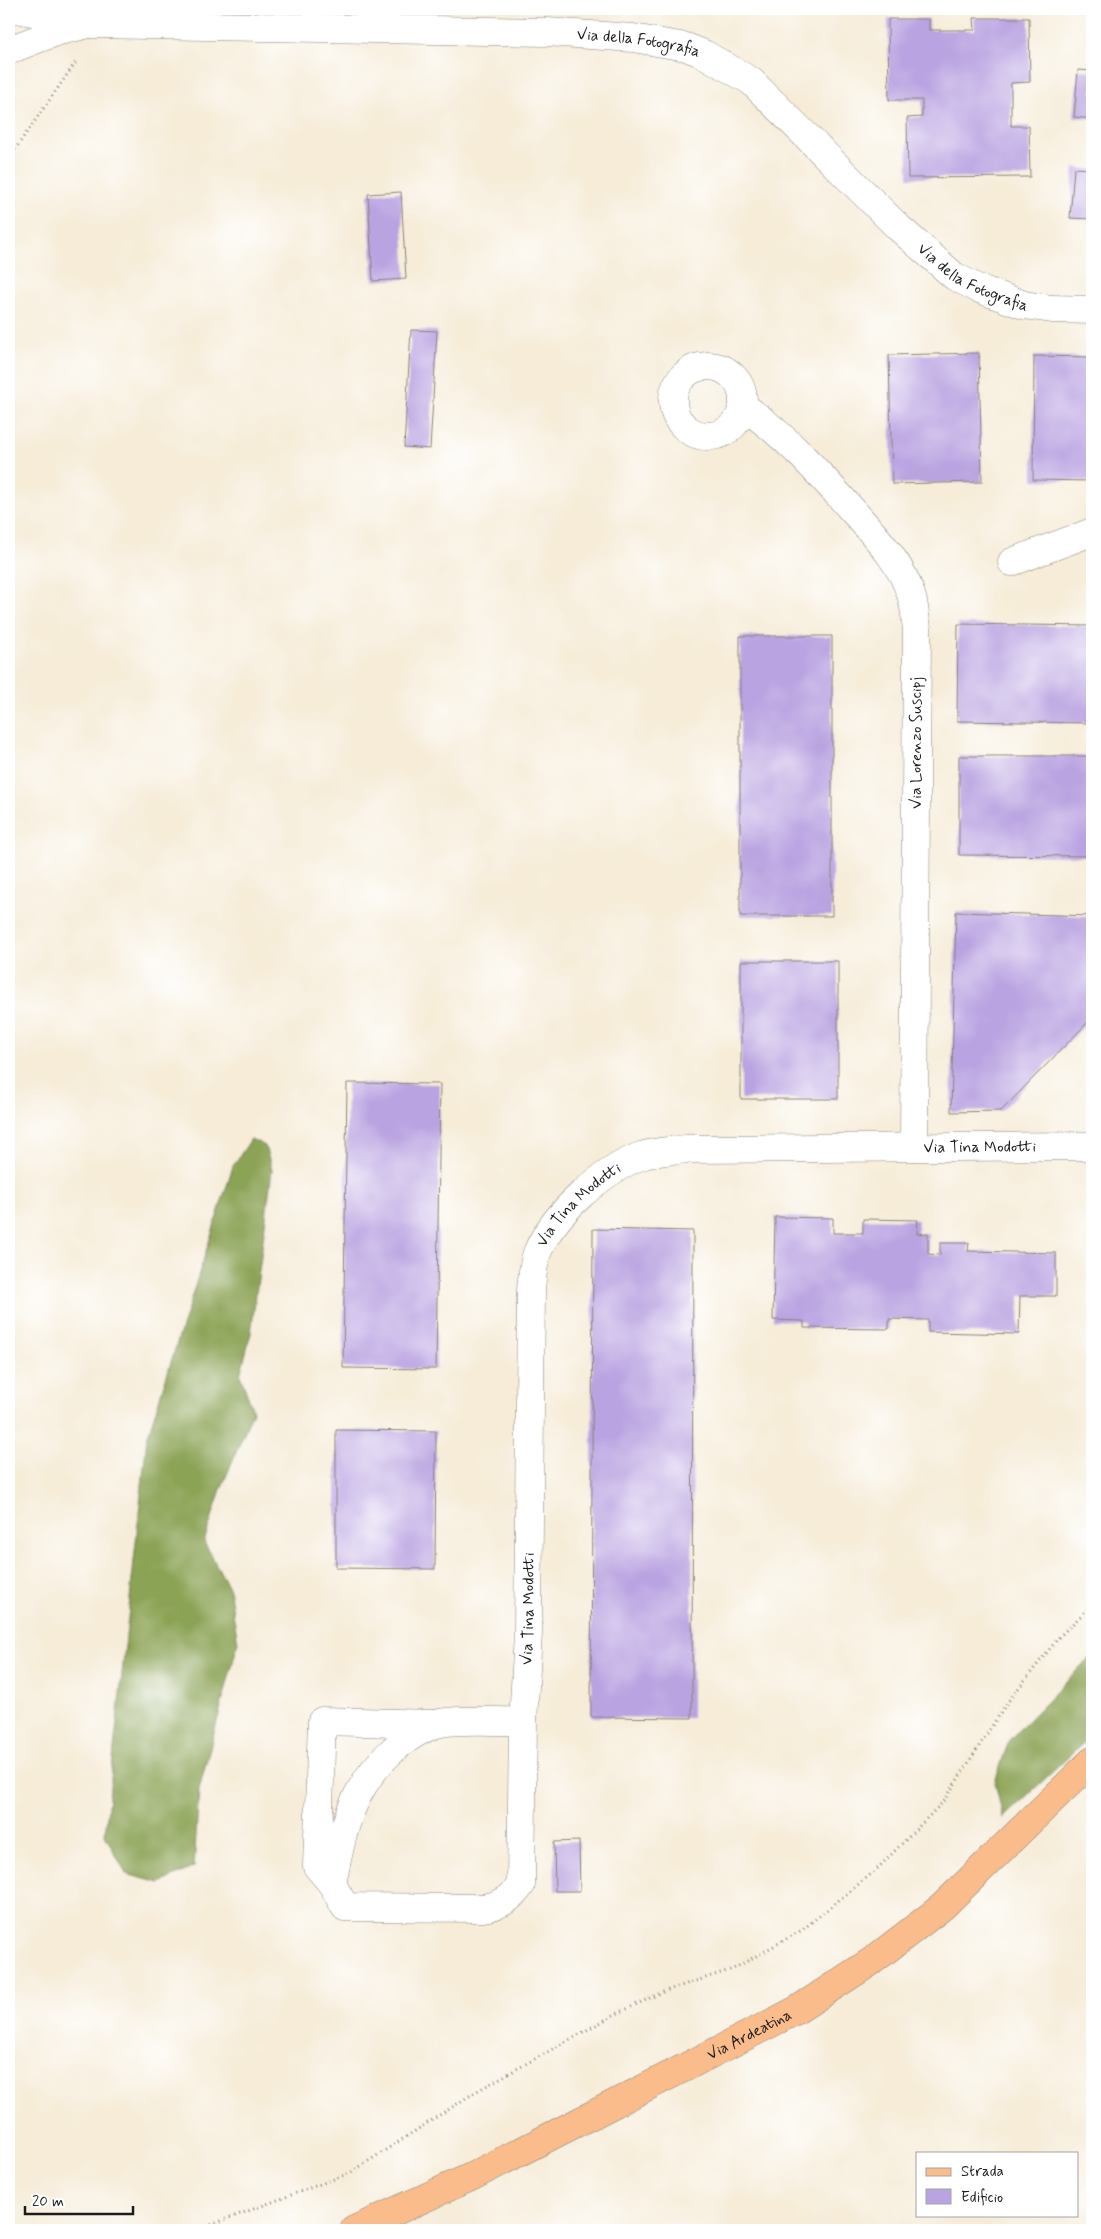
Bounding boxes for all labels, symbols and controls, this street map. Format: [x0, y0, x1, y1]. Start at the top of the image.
street label: Via della Fotografia [576, 24, 704, 62]
street label: Via della Fotografia [913, 238, 1031, 316]
street label: Via Lorenzo Suscipj [906, 677, 927, 809]
street label: Via Tina Modotti [923, 1136, 1037, 1158]
street label: Via Tina Modotti [531, 1157, 625, 1250]
street label: Via Tina Modotti [516, 1552, 539, 1666]
street label: Via Ardeatina [703, 2004, 795, 2065]
legend [916, 2152, 1078, 2216]
text: Strada [961, 2162, 1004, 2182]
scale bar [25, 2184, 132, 2216]
text: Edificio [961, 2188, 1003, 2208]
text: 20 m [32, 2192, 64, 2212]

